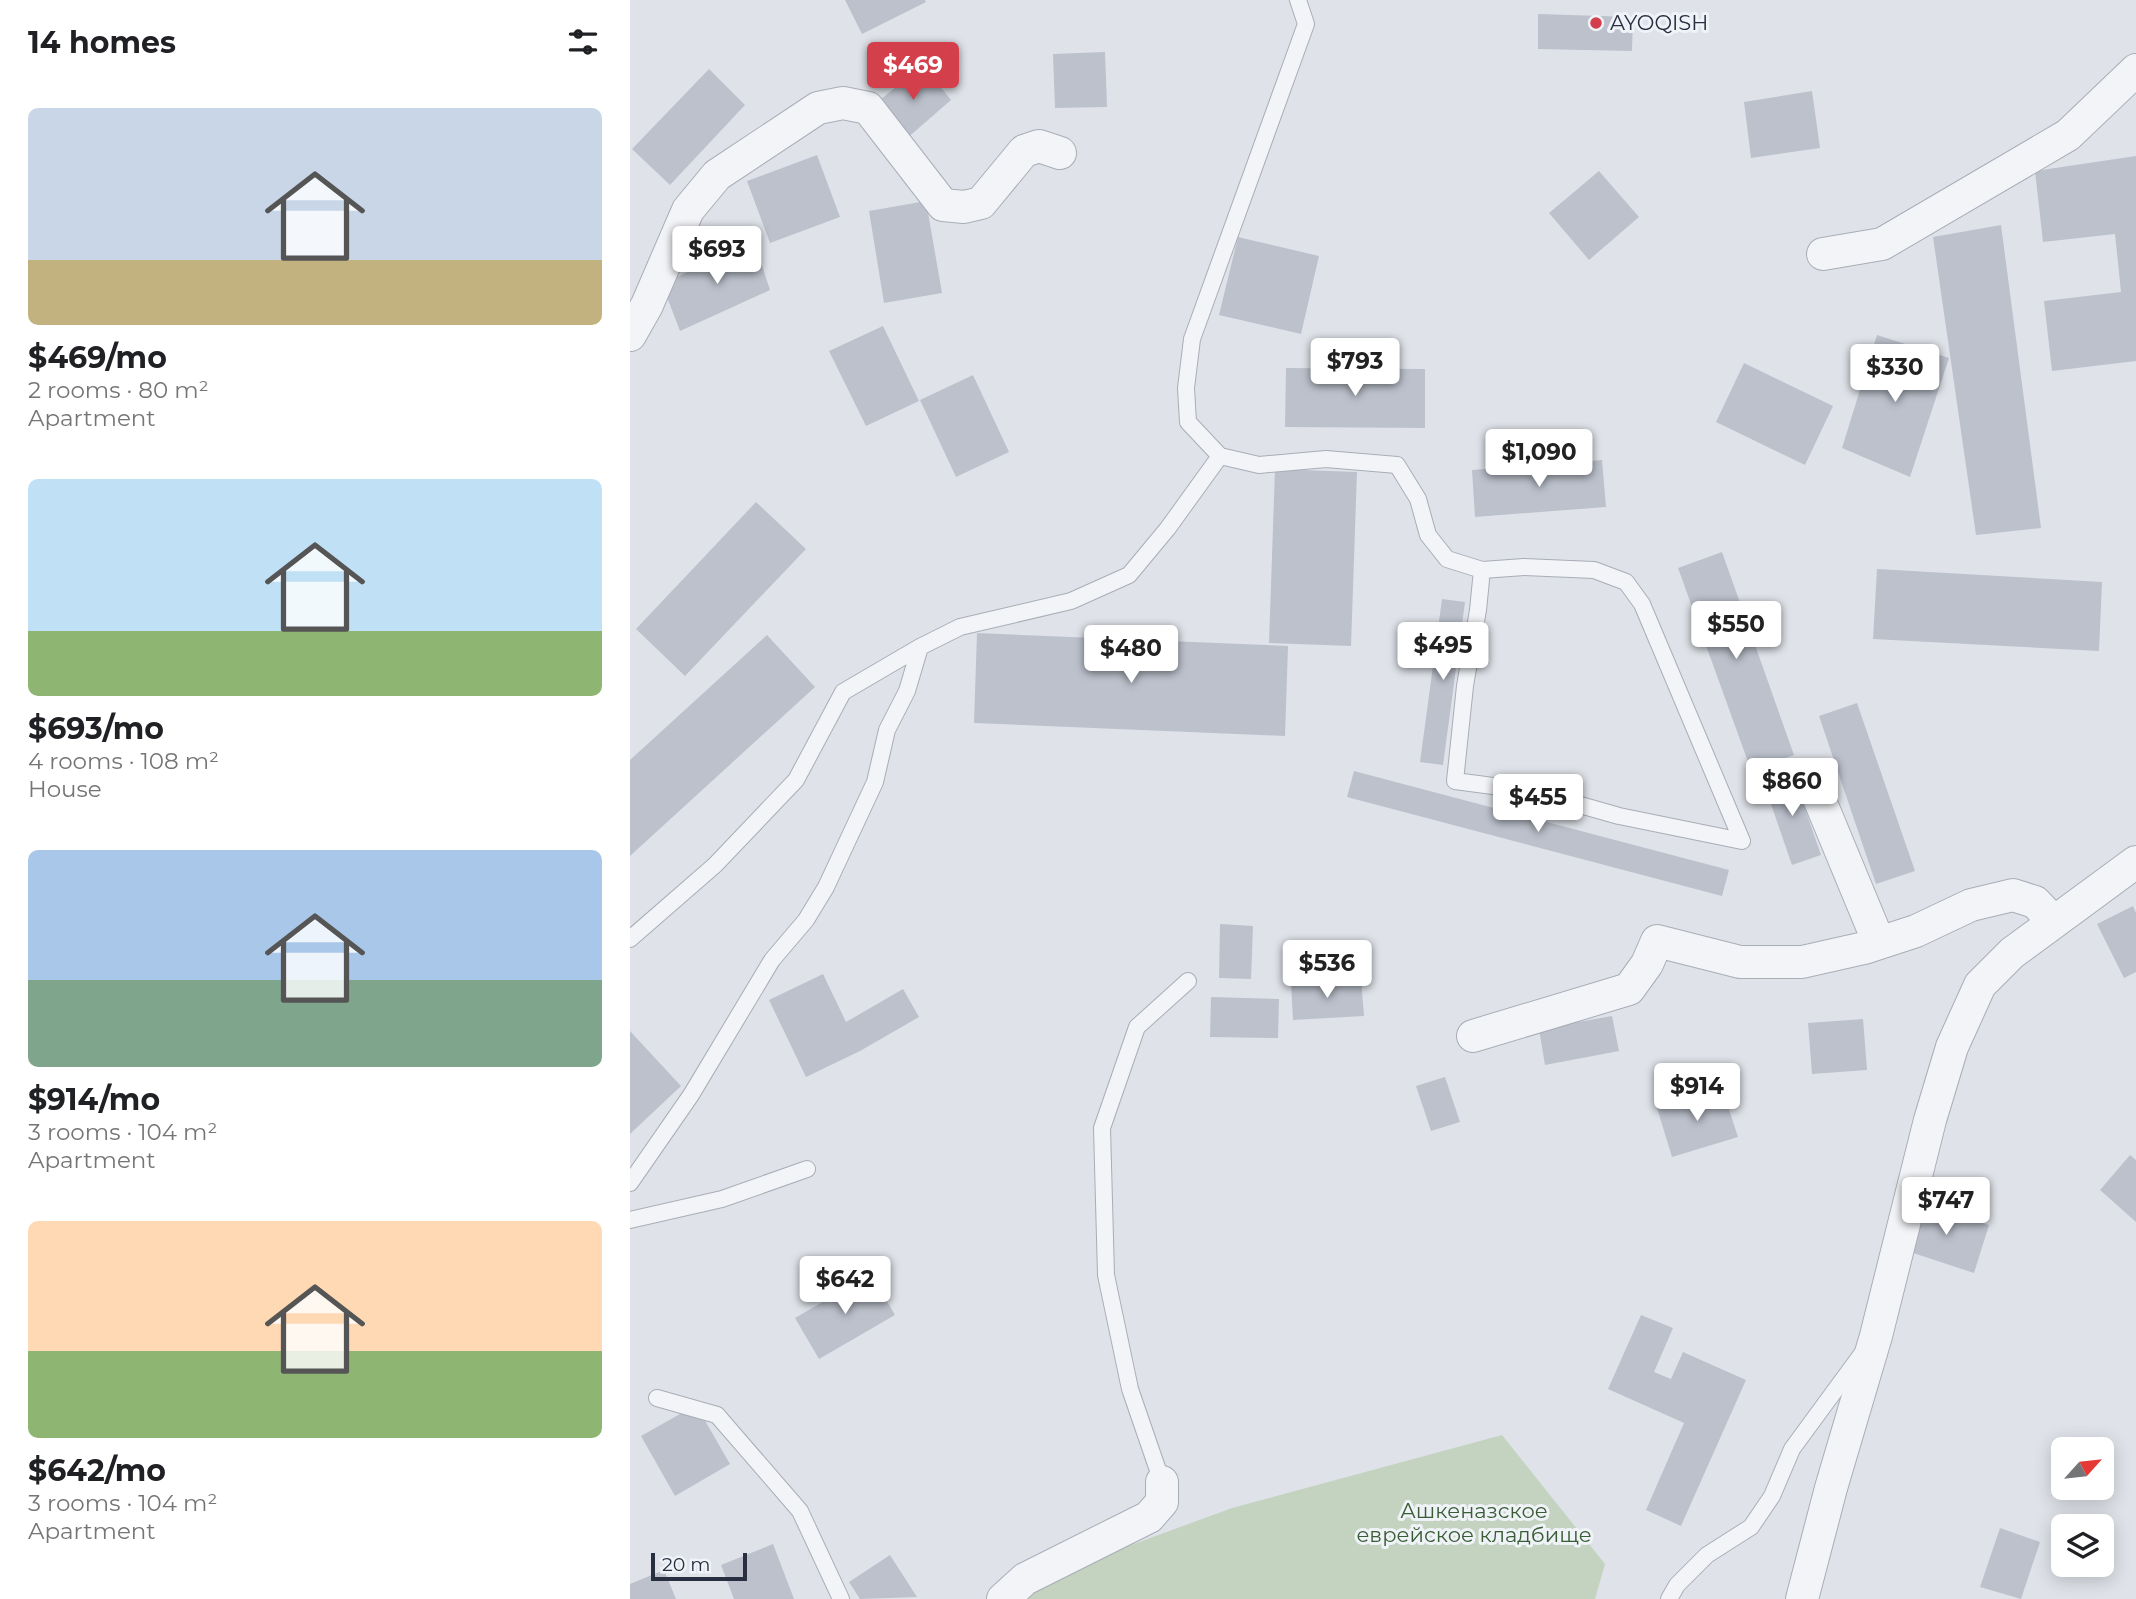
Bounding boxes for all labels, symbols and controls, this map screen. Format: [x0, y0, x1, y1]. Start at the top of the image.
place label: AYOQISH [1610, 10, 1708, 35]
marker: AYOQISH [1588, 15, 1604, 31]
icon: filters [564, 23, 602, 61]
text: 14 homes [28, 24, 176, 61]
pin: $469 [872, 42, 954, 102]
text: $469 [883, 51, 943, 79]
icon: home [252, 153, 378, 279]
pin: $693 [676, 226, 758, 286]
text: $693 [688, 235, 746, 263]
pin: $793 [1314, 338, 1396, 398]
text: $469/mo [28, 339, 167, 376]
pin: $330 [1854, 344, 1936, 404]
text: $793 [1327, 347, 1383, 375]
text: $330 [1866, 353, 1924, 381]
text: 2 rooms · 80 m² [28, 376, 209, 404]
text: Apartment [28, 404, 156, 432]
pin: $1,090 [1482, 430, 1596, 489]
text: $1,090 [1501, 438, 1577, 466]
icon: home [252, 524, 378, 650]
pin: $550 [1695, 602, 1777, 661]
text: $550 [1707, 610, 1765, 638]
pin: $495 [1402, 622, 1484, 682]
pin: $480 [1090, 626, 1172, 685]
text: $495 [1413, 631, 1473, 659]
text: $480 [1100, 634, 1162, 662]
text: $693/mo [28, 710, 164, 747]
text: 4 rooms · 108 m² [28, 747, 219, 775]
pin: $860 [1751, 758, 1833, 818]
text: $860 [1762, 767, 1822, 795]
pin: $455 [1497, 774, 1579, 834]
text: House [28, 775, 102, 803]
text: $455 [1509, 783, 1567, 811]
icon: home [252, 895, 378, 1021]
pin: $536 [1286, 940, 1368, 1000]
text: $536 [1299, 949, 1355, 977]
pin: $914 [1656, 1064, 1738, 1123]
text: $914 [1670, 1072, 1724, 1100]
text: $914/mo [28, 1081, 160, 1118]
text: 3 rooms · 104 m² [28, 1118, 217, 1146]
text: Apartment [28, 1146, 156, 1174]
pin: $747 [1905, 1178, 1987, 1237]
text: $747 [1918, 1186, 1974, 1214]
pin: $642 [804, 1256, 886, 1316]
text: $642 [816, 1265, 874, 1293]
icon: home [252, 1266, 378, 1392]
north arrow [2051, 1437, 2114, 1500]
map controls [2051, 1437, 2114, 1577]
text: $642/mo [28, 1452, 166, 1489]
text: 3 rooms · 104 m² [28, 1489, 217, 1517]
park label: Ашкеназское еврейское кладбище [1356, 1498, 1592, 1547]
button: layers [2051, 1514, 2114, 1577]
text: Apartment [28, 1517, 156, 1545]
scale bar [651, 1550, 747, 1582]
text: 20 m [662, 1553, 710, 1576]

